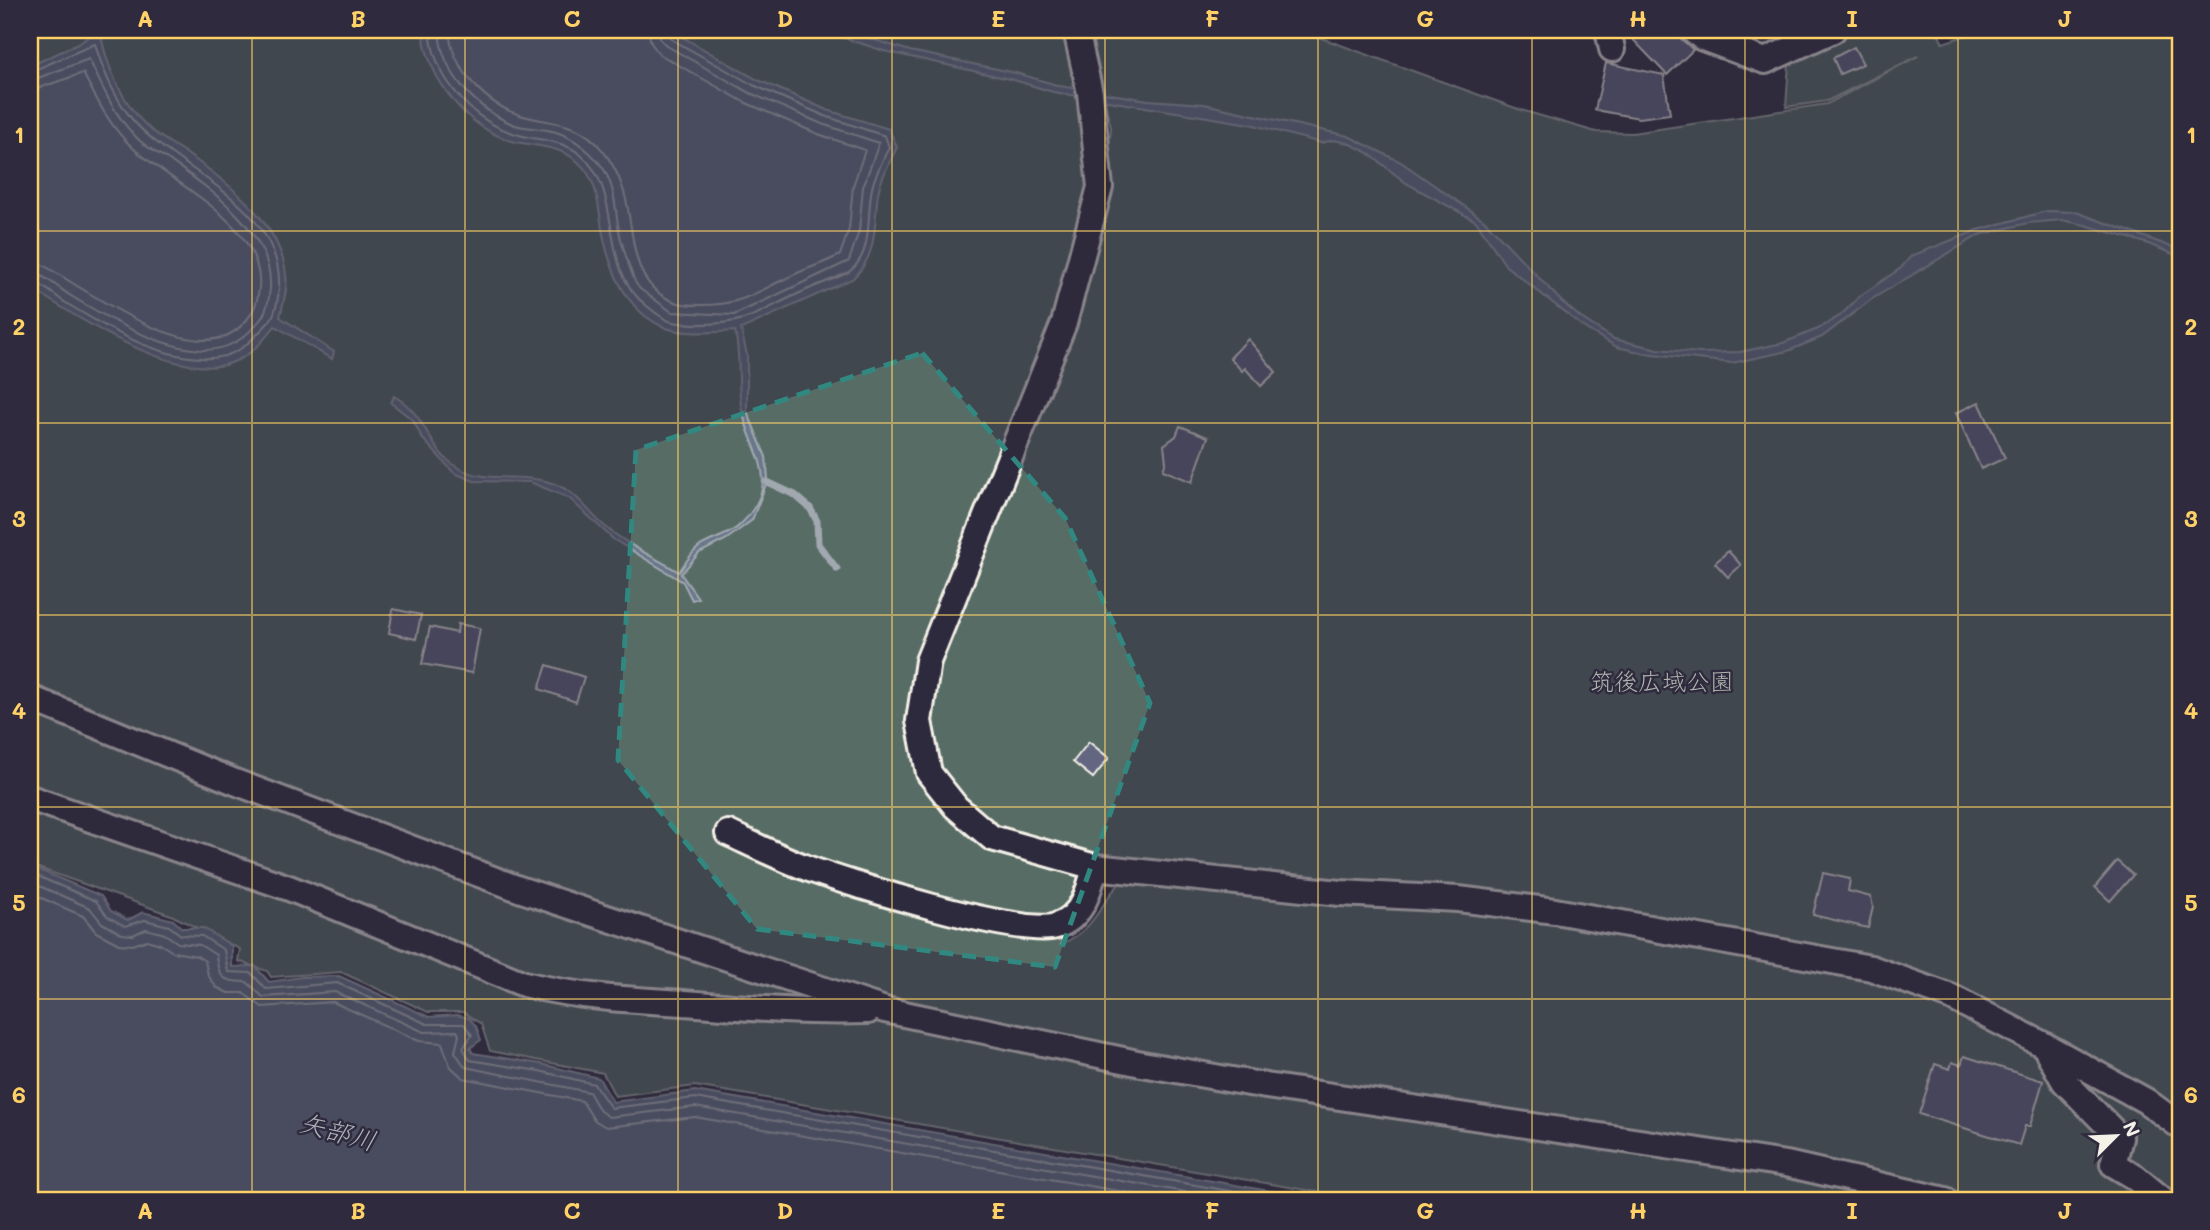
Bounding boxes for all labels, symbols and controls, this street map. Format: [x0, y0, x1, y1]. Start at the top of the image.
text: A [137, 3, 153, 33]
text: B [350, 3, 366, 33]
text: C [563, 3, 581, 33]
text: D [777, 3, 793, 33]
text: E [991, 3, 1005, 33]
text: F [1205, 3, 1219, 33]
text: G [1416, 3, 1434, 33]
text: H [1629, 3, 1647, 33]
text: I [1846, 3, 1858, 33]
text: J [2057, 3, 2073, 33]
text: 1 [14, 119, 24, 149]
text: 1 [2186, 119, 2196, 149]
text: 2 [13, 311, 25, 341]
text: 2 [2185, 311, 2197, 341]
text: 3 [12, 503, 26, 533]
text: 3 [2184, 503, 2198, 533]
park label: 筑後広域公園 [1590, 665, 1734, 696]
text: 4 [12, 695, 26, 725]
text: 4 [2184, 695, 2198, 725]
text: 5 [12, 887, 26, 917]
text: 5 [2184, 887, 2198, 917]
text: 6 [12, 1079, 26, 1109]
text: 6 [2184, 1079, 2198, 1109]
north arrow [2080, 1100, 2150, 1170]
water label: 矢部川 [296, 1104, 380, 1158]
text: N [2118, 1117, 2146, 1141]
text: A [137, 1195, 153, 1225]
text: B [350, 1195, 366, 1225]
text: C [563, 1195, 581, 1225]
text: D [777, 1195, 793, 1225]
text: E [991, 1195, 1005, 1225]
text: F [1205, 1195, 1219, 1225]
text: G [1416, 1195, 1434, 1225]
text: H [1629, 1195, 1647, 1225]
text: I [1846, 1195, 1858, 1225]
text: J [2057, 1195, 2073, 1225]

